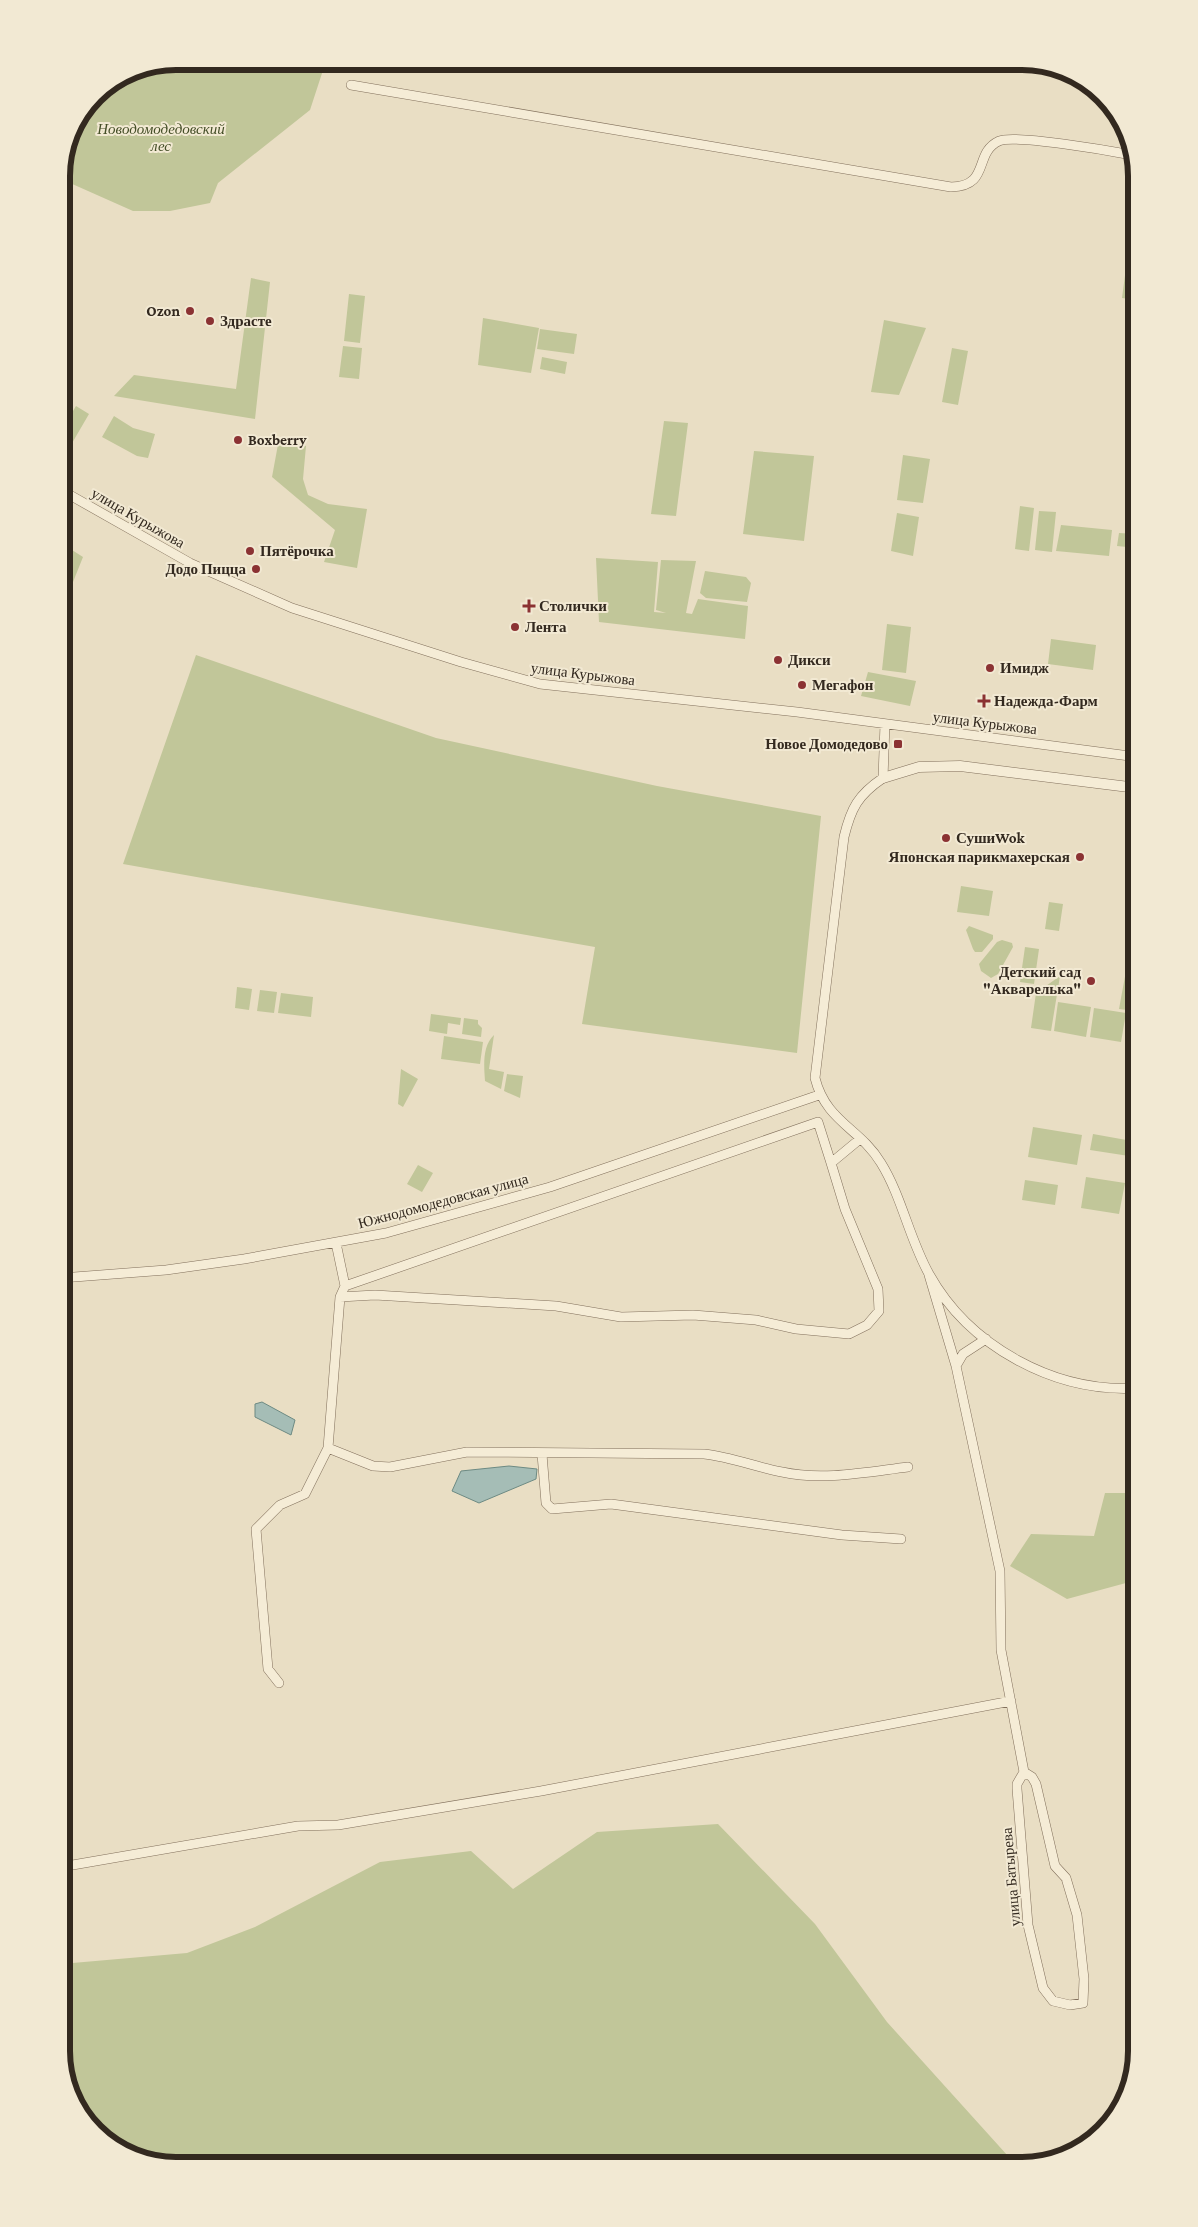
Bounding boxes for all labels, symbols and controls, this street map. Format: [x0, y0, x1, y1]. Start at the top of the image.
park label: Новодомодедовский лес [96, 121, 225, 154]
place label: Ozon [146, 303, 180, 319]
marker: Ozon [184, 305, 196, 317]
place label: Здрасте [220, 313, 272, 329]
marker: Здрасте [204, 315, 216, 327]
place label: Boxberry [248, 432, 307, 448]
marker: Boxberry [232, 434, 244, 446]
street label: улица Курыжова [89, 485, 188, 551]
place label: Пятёрочка [260, 543, 334, 559]
marker: Пятёрочка [244, 545, 256, 557]
place label: Додо Пицца [166, 561, 246, 577]
marker: Додо Пицца [250, 563, 262, 575]
place label: Столички [539, 598, 607, 614]
marker: Столички [523, 600, 535, 612]
place label: Лента [525, 619, 567, 635]
marker: Лента [509, 621, 521, 633]
place label: Дикси [788, 652, 831, 668]
marker: Дикси [772, 654, 784, 666]
street label: улица Курыжова [530, 660, 636, 688]
place label: Имидж [1000, 660, 1049, 676]
marker: Имидж [984, 662, 996, 674]
place label: Мегафон [812, 677, 874, 693]
marker: Мегафон [796, 679, 808, 691]
place label: Надежда-Фарм [994, 693, 1098, 709]
marker: Надежда-Фарм [978, 695, 990, 707]
street label: улица Курыжова [932, 709, 1038, 737]
place label: Новое Домодедово [765, 736, 888, 752]
marker: Новое Домодедово [892, 738, 904, 750]
place label: СушиWok [956, 830, 1026, 846]
marker: СушиWok [940, 832, 952, 844]
place label: Японская парикмахерская [889, 849, 1070, 865]
marker: Японская парикмахерская [1074, 851, 1086, 863]
place label: Детский сад "Акварелька" [983, 964, 1081, 997]
marker: Детский сад "Акварелька" [1085, 975, 1097, 987]
street label: Южнодомодедовская улица [356, 1170, 530, 1231]
street label: улица Батырева [999, 1827, 1023, 1927]

